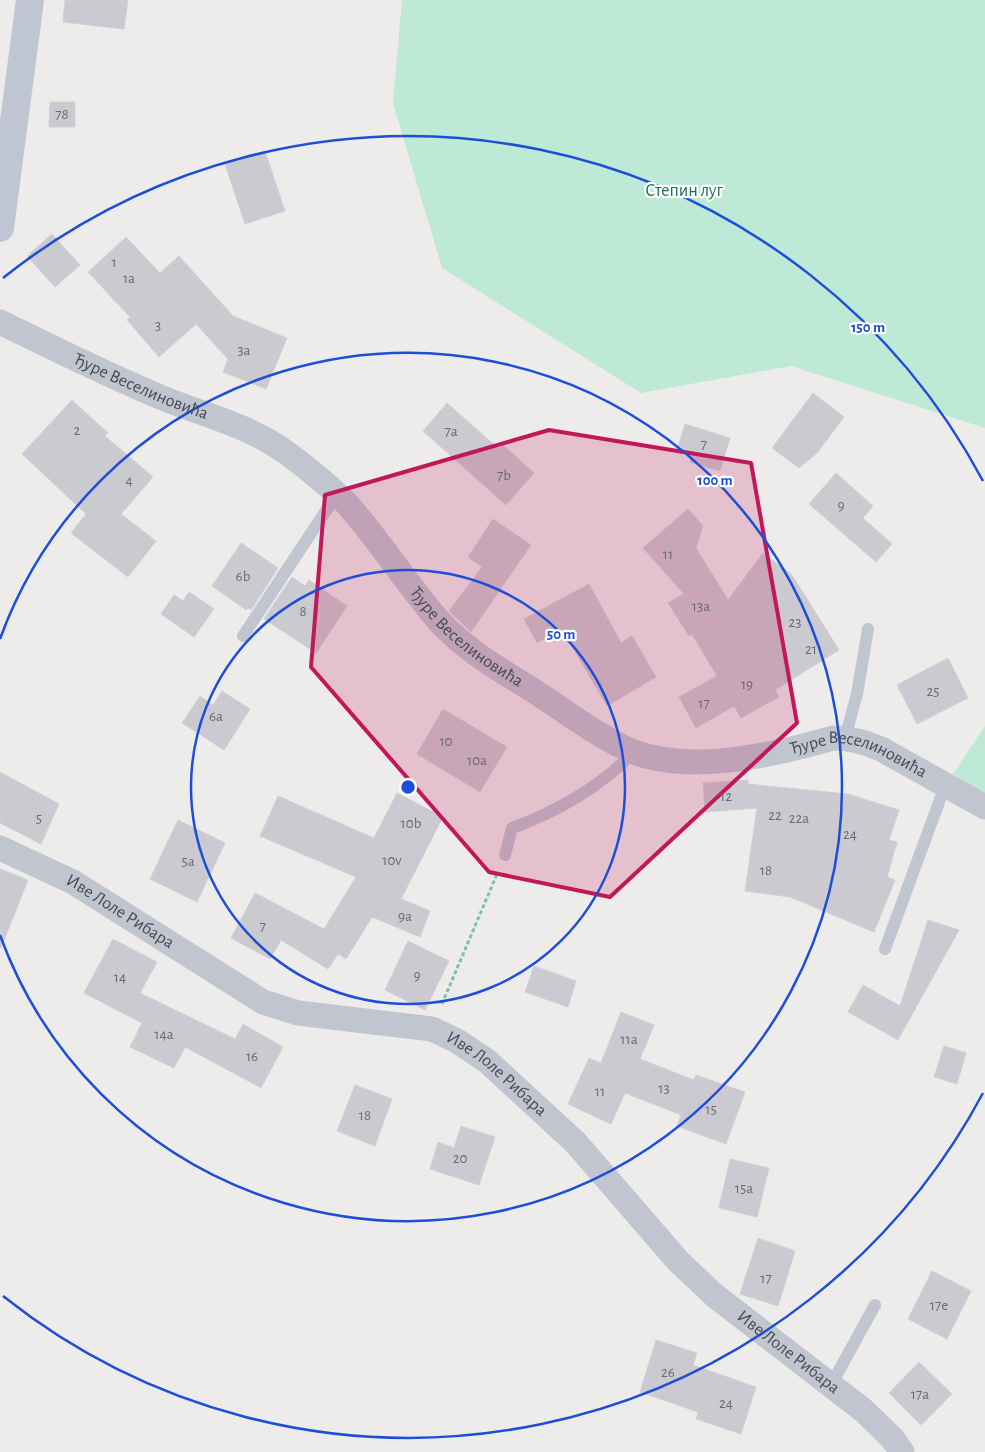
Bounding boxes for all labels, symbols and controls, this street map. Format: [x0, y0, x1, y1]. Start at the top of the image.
house number: 78 [55, 107, 69, 122]
park label: Степин луг [645, 182, 724, 200]
house number: 1 [111, 255, 117, 270]
house number: 1a [123, 271, 135, 286]
house number: 3 [155, 318, 161, 333]
text: 150 m [851, 320, 885, 335]
house number: 3a [237, 343, 251, 358]
street label: Ђуре Веселиновића [70, 350, 210, 423]
house number: 2 [74, 423, 81, 438]
house number: 7a [444, 424, 458, 439]
house number: 7 [701, 437, 707, 452]
house number: 7b [497, 468, 511, 483]
house number: 4 [125, 473, 133, 488]
text: 100 m [697, 473, 733, 488]
house number: 9 [837, 498, 845, 513]
house number: 11 [663, 547, 673, 562]
house number: 6b [236, 569, 251, 584]
street label: Ђуре Веселиновића [406, 584, 526, 691]
house number: 13a [692, 599, 710, 614]
house number: 8 [299, 604, 307, 619]
house number: 23 [788, 615, 802, 630]
text: 50 m [547, 627, 575, 642]
house number: 21 [805, 642, 817, 657]
house number: 19 [741, 677, 753, 692]
house number: 25 [926, 684, 940, 699]
house number: 17 [698, 696, 710, 711]
house number: 6a [209, 709, 223, 724]
street label: Ђуре Веселиновића [788, 729, 930, 782]
house number: 10 [439, 734, 453, 749]
house number: 10a [467, 753, 487, 768]
centre of rings [399, 778, 417, 796]
house number: 12 [720, 789, 732, 804]
house number: 22 [768, 808, 782, 823]
house number: 5 [36, 811, 42, 826]
house number: 22a [789, 811, 809, 826]
house number: 10b [401, 816, 422, 831]
house number: 24 [843, 827, 857, 842]
house number: 10v [382, 853, 402, 868]
house number: 5a [181, 854, 195, 869]
house number: 18 [760, 863, 772, 878]
street label: Иве Лоле Рибара [63, 871, 177, 952]
house number: 9a [398, 909, 412, 924]
house number: 7 [260, 919, 266, 934]
house number: 9 [413, 968, 421, 983]
house number: 14 [114, 970, 126, 985]
house number: 14a [154, 1027, 174, 1042]
street label: Иве Лоле Рибара [443, 1028, 550, 1120]
house number: 11a [620, 1032, 638, 1047]
house number: 16 [246, 1049, 258, 1064]
house number: 13 [658, 1081, 670, 1096]
house number: 11 [595, 1084, 605, 1099]
house number: 15 [705, 1102, 717, 1117]
house number: 18 [359, 1108, 371, 1123]
house number: 20 [453, 1151, 467, 1166]
house number: 15a [735, 1181, 753, 1196]
house number: 17 [760, 1271, 772, 1286]
house number: 17e [930, 1298, 948, 1313]
street label: Иве Лоле Рибара [734, 1307, 843, 1397]
house number: 26 [661, 1365, 675, 1380]
house number: 17a [911, 1387, 929, 1402]
house number: 24 [719, 1396, 733, 1411]

